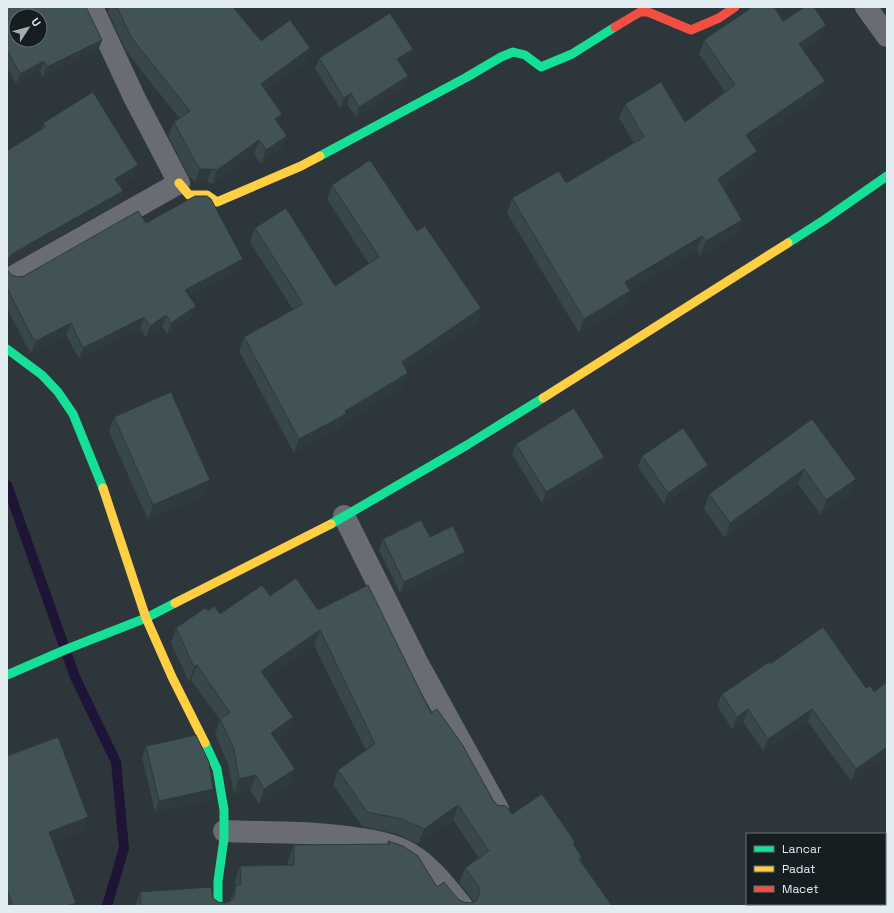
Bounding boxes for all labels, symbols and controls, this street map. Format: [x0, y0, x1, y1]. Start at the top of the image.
north arrow [8, 8, 48, 48]
text: U [28, 15, 44, 29]
legend [746, 833, 886, 905]
text: Lancar [782, 841, 822, 857]
text: Padat [782, 861, 816, 877]
text: Macet [782, 881, 819, 897]

